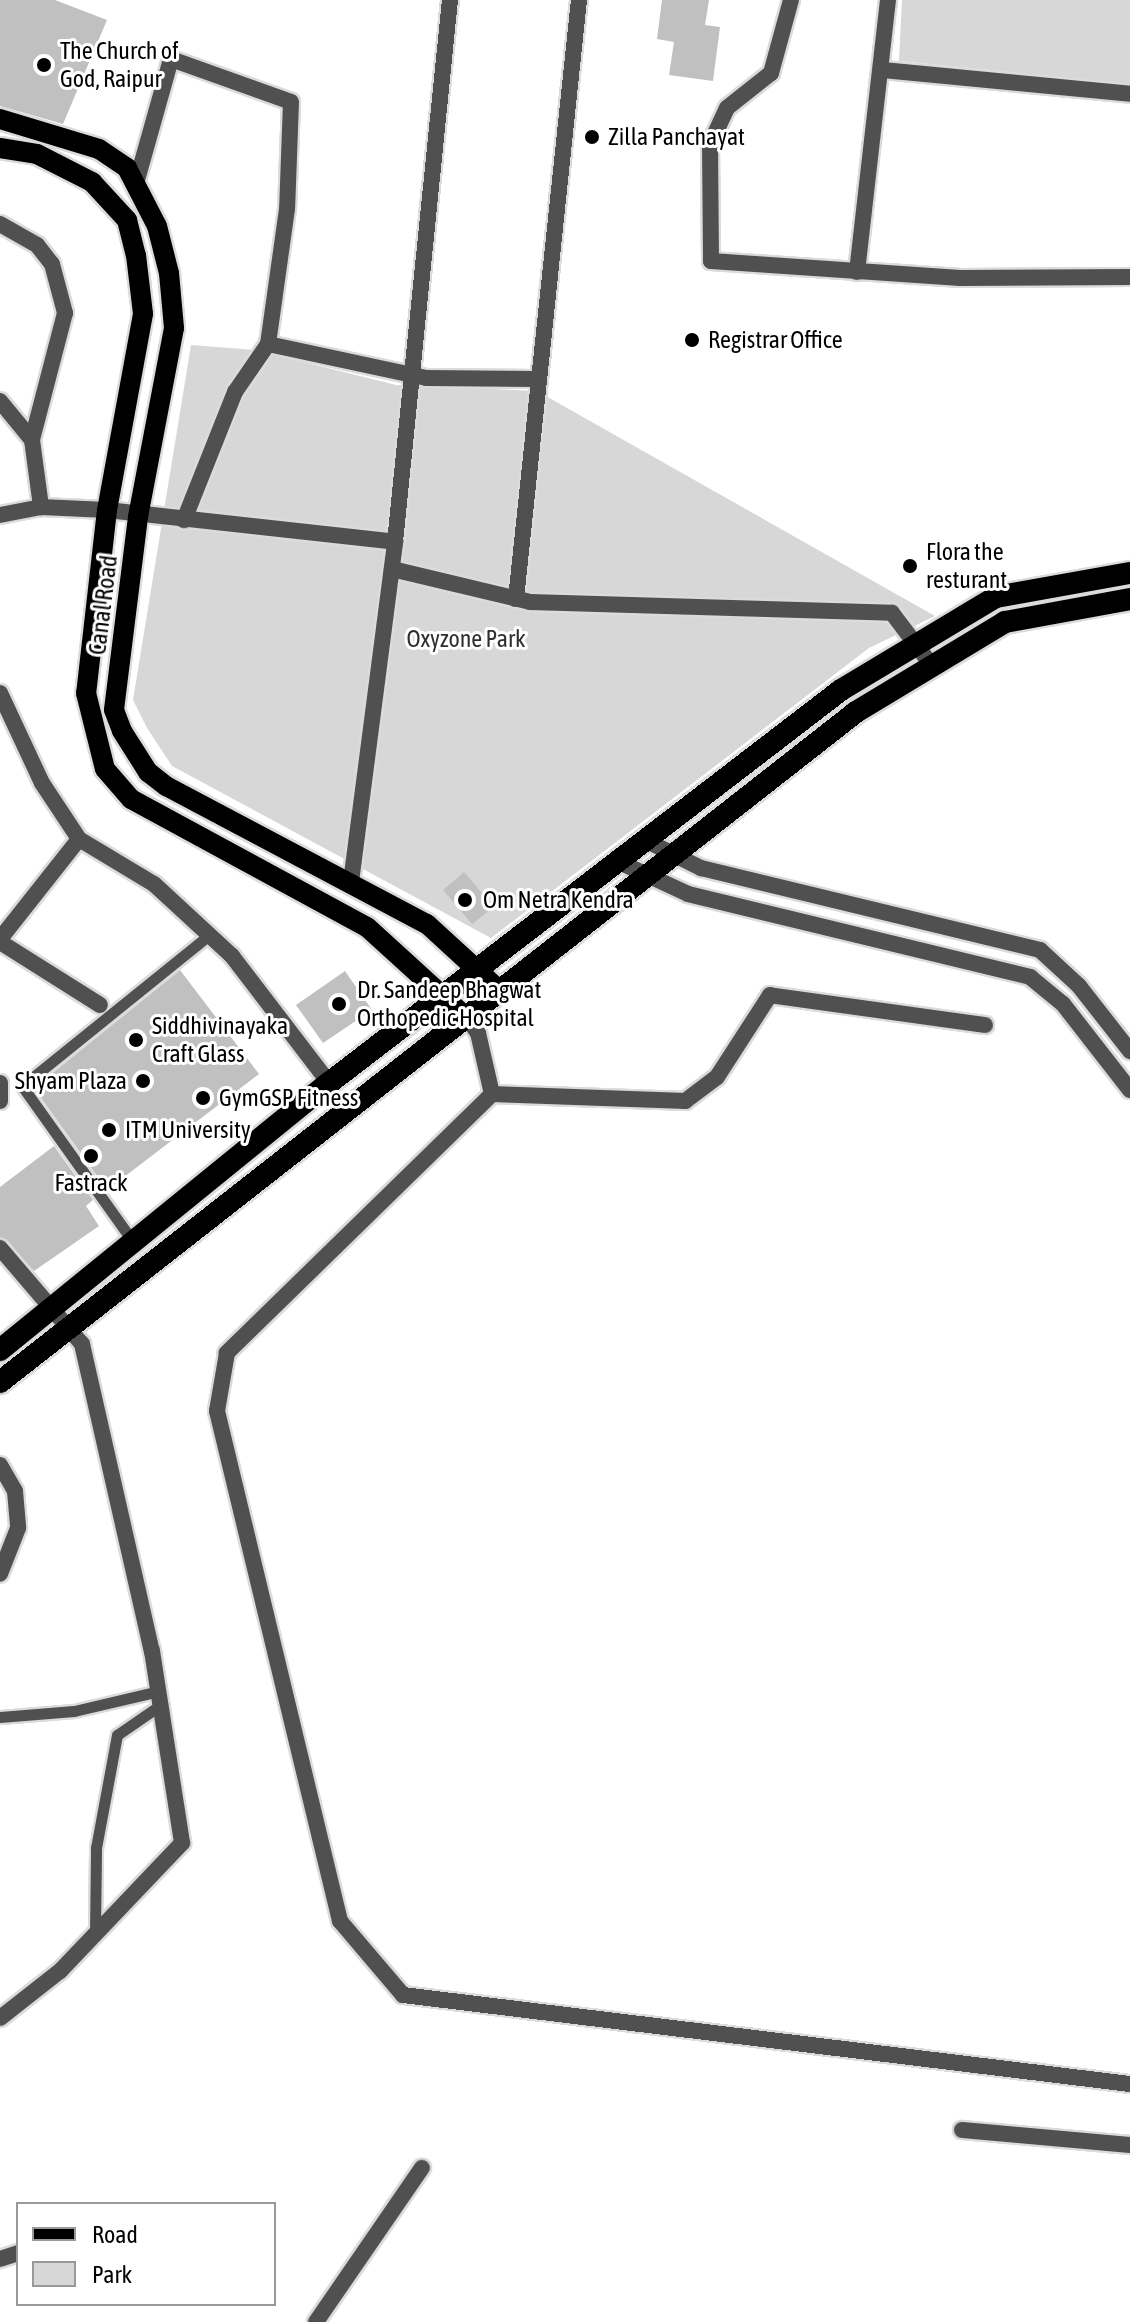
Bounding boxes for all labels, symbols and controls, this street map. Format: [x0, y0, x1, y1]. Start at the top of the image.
place label: The Church of God, Raipur [60, 37, 179, 93]
marker: The Church of God, Raipur [35, 56, 53, 74]
place label: Zilla Panchayat [608, 123, 745, 151]
marker: Zilla Panchayat [583, 128, 601, 146]
place label: Registrar Office [708, 326, 843, 354]
marker: Registrar Office [683, 331, 701, 349]
place label: Flora the resturant [926, 538, 1007, 594]
street label: Canal Road [83, 554, 123, 656]
marker: Flora the resturant [901, 557, 919, 575]
park label: Oxyzone Park [406, 625, 526, 653]
place label: Om Netra Kendra [483, 886, 634, 914]
marker: Om Netra Kendra [454, 889, 476, 911]
place label: Dr. Sandeep Bhagwat Orthopedic Hospital [357, 976, 541, 1032]
marker: Dr. Sandeep Bhagwat Orthopedic Hospital [328, 993, 350, 1015]
place label: Siddhivinayaka Craft Glass [152, 1012, 288, 1068]
marker: Siddhivinayaka Craft Glass [127, 1031, 145, 1049]
place label: Shyam Plaza [15, 1067, 127, 1095]
marker: Shyam Plaza [134, 1072, 152, 1090]
place label: GymGSP Fitness [219, 1084, 358, 1112]
marker: GymGSP Fitness [194, 1089, 212, 1107]
place label: ITM University [125, 1116, 251, 1144]
marker: ITM University [100, 1121, 118, 1139]
marker: Fastrack [82, 1147, 100, 1165]
place label: Fastrack [55, 1169, 127, 1197]
legend [16, 2202, 276, 2306]
text: Road [92, 2221, 138, 2248]
text: Park [92, 2261, 132, 2288]

